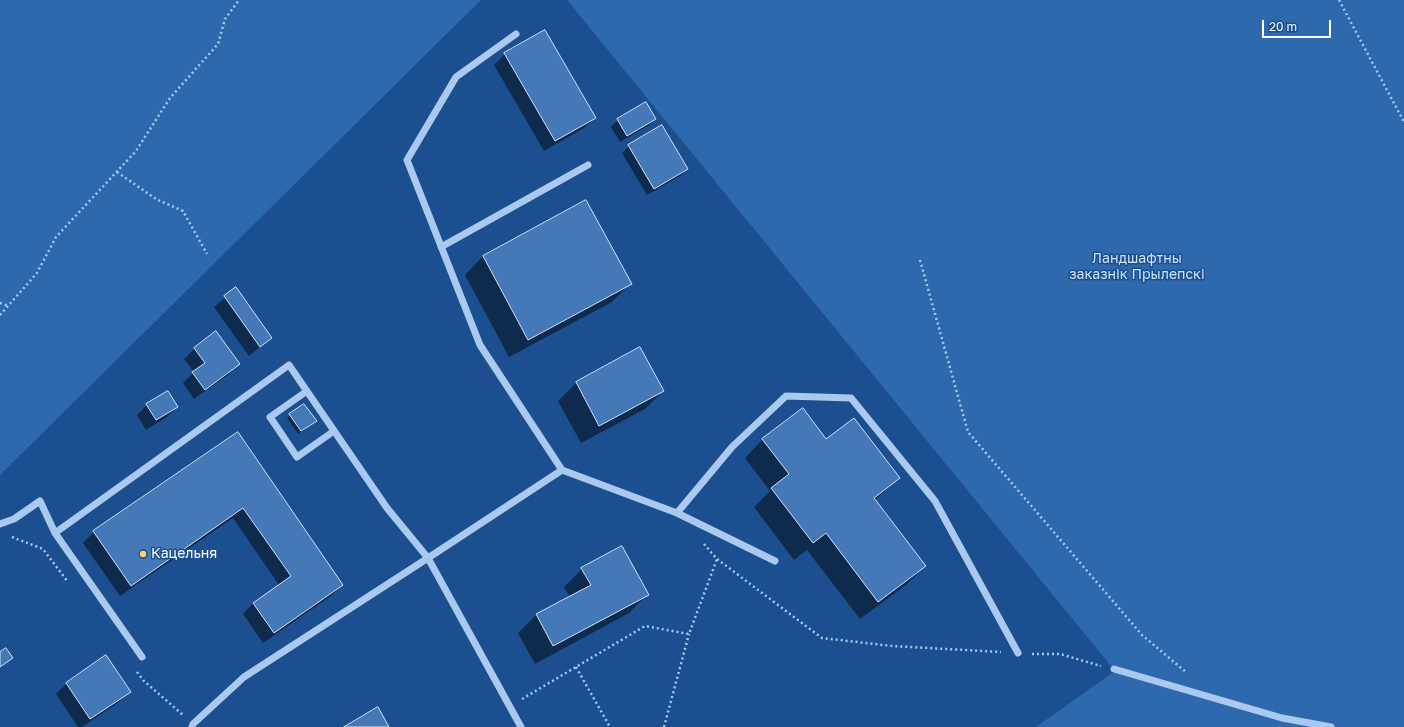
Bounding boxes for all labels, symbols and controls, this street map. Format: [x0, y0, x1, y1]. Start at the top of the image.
scale bar [1264, 12, 1333, 38]
text: 20 m [1269, 19, 1297, 34]
park label: Ландшафтны заказнік Прылепскі [1069, 251, 1205, 284]
place label: Кацельня [151, 546, 217, 562]
marker: Кацельня [138, 549, 148, 559]

